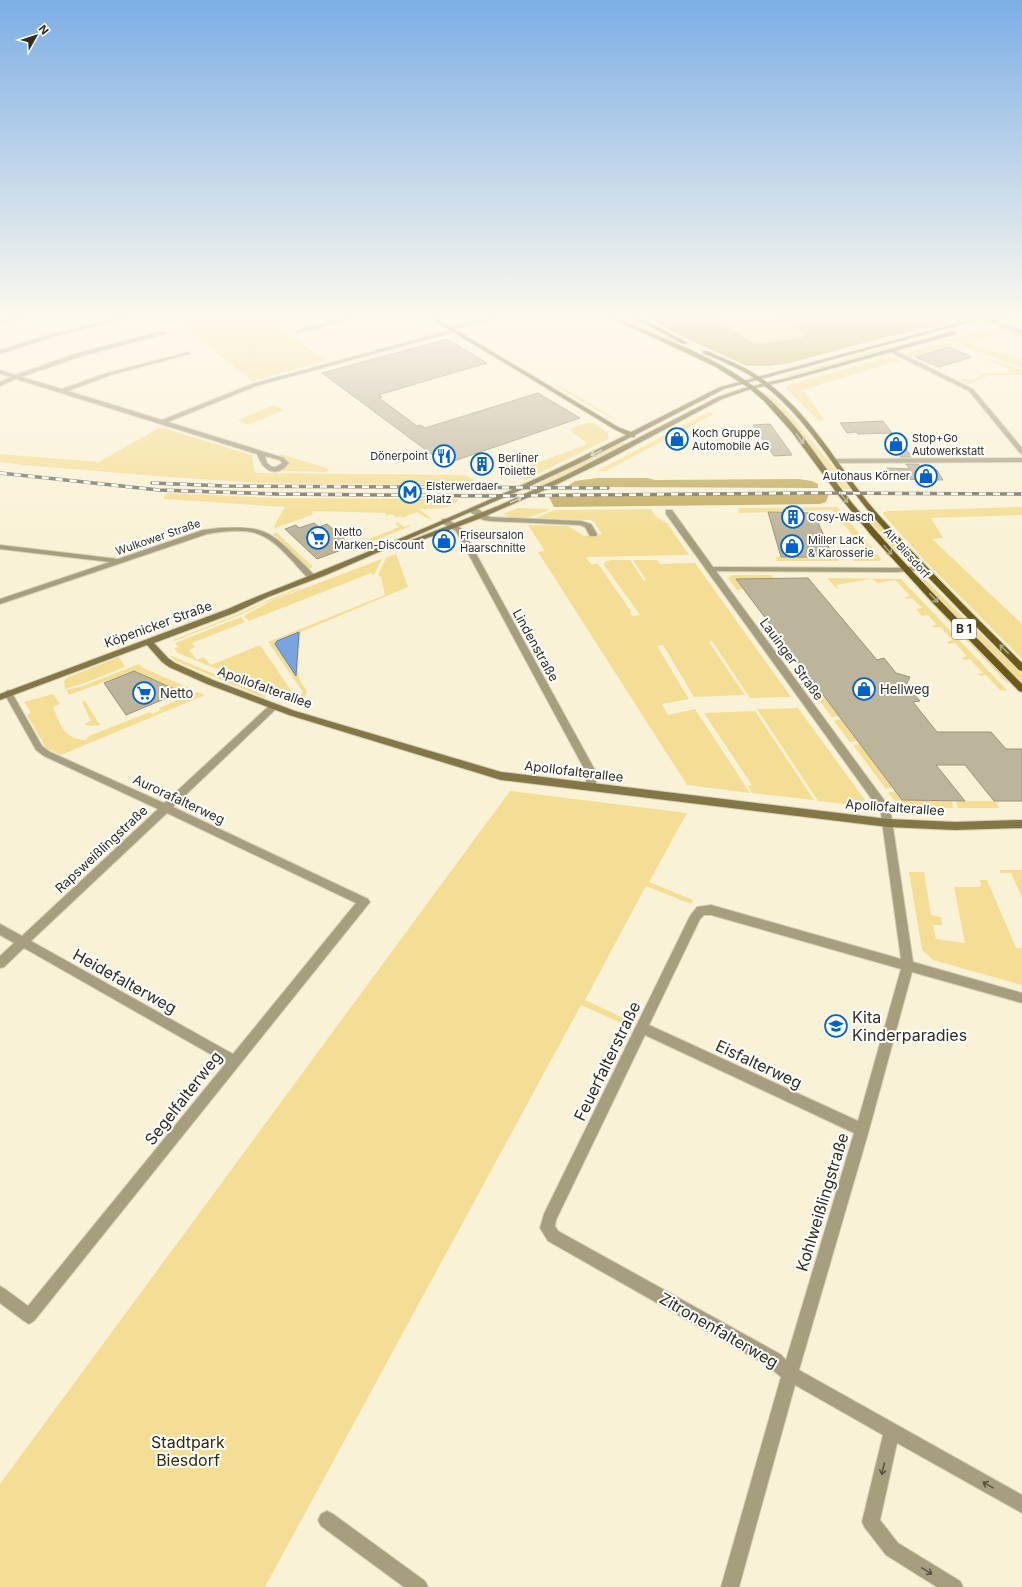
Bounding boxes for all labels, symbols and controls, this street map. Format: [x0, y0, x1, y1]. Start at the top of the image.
north arrow [16, 16, 56, 56]
text: N [36, 22, 52, 37]
shop icon: Koch Gruppe Automobile AG [664, 426, 690, 452]
place label: Koch Gruppe Automobile AG [692, 426, 769, 453]
shop icon: Stop+Go Autowerkstatt [883, 431, 909, 457]
place label: Stop+Go Autowerkstatt [912, 431, 985, 458]
one-way arrow [796, 434, 805, 445]
restaurant icon: Dönerpoint [431, 443, 457, 469]
place label: Dönerpoint [370, 449, 428, 463]
one-way arrow [590, 450, 602, 457]
building icon: Berliner Toilette [469, 451, 495, 477]
place label: Berliner Toilette [498, 451, 538, 478]
shop icon: Autohaus Körner [913, 463, 939, 489]
place label: Autohaus Körner [823, 469, 910, 483]
metro station icon: Elsterwerdaer Platz [397, 479, 423, 505]
place label: Elsterwerdaer Platz [426, 479, 498, 506]
one-way arrow [840, 492, 848, 503]
one-way arrow [509, 496, 521, 503]
building icon: Cosy-Wasch [780, 504, 806, 530]
place label: Cosy-Wasch [808, 510, 874, 524]
street label: Wulkower Straße [114, 516, 202, 558]
supermarket icon: Netto Marken-Discount [305, 525, 331, 551]
place label: Netto Marken-Discount [334, 525, 424, 552]
street label: Alt-Biesdorf [881, 525, 933, 581]
shop icon: Friseursalon Haarschnitte [431, 528, 457, 554]
place label: Friseursalon Haarschnitte [460, 528, 526, 555]
shop icon: Miller Lack & Karosserie [779, 533, 805, 559]
place label: Miller Lack & Karosserie [808, 533, 874, 560]
one-way arrow [884, 545, 893, 555]
one-way arrow [929, 593, 938, 603]
street label: Köpenicker Straße [102, 597, 214, 651]
street label: Lindenstraße [510, 606, 562, 684]
street label: Lauinger Straße [757, 615, 827, 703]
road number: B 1 [952, 619, 976, 639]
one-way arrow [999, 644, 1009, 654]
street label: Apollofalterallee [216, 662, 314, 712]
shop icon: Hellweg [851, 676, 877, 702]
supermarket icon: Netto [131, 680, 157, 706]
place label: Hellweg [880, 681, 930, 697]
place label: Netto [160, 685, 193, 701]
street label: Apollofalterallee [524, 757, 624, 785]
street label: Aurorafalterweg [131, 771, 227, 827]
street label: Apollofalterallee [845, 796, 945, 818]
street label: Rapsweißlingstraße [52, 802, 150, 896]
street label: Heidefalterweg [70, 944, 180, 1018]
street label: Feuerfalterstraße [569, 998, 645, 1124]
place label: Kita Kinderparadies [852, 1007, 967, 1045]
school or university icon: Kita Kinderparadies [823, 1013, 849, 1039]
street label: Eisfalterweg [713, 1035, 805, 1093]
street label: Segelfalterweg [140, 1047, 226, 1149]
street label: Kohlweißlingstraße [791, 1130, 853, 1274]
street label: Zitronenfalterweg [656, 1288, 782, 1372]
park label: Stadtpark Biesdorf [151, 1432, 225, 1470]
one-way arrow [879, 1462, 887, 1475]
one-way arrow [982, 1481, 994, 1489]
one-way arrow [921, 1567, 933, 1575]

